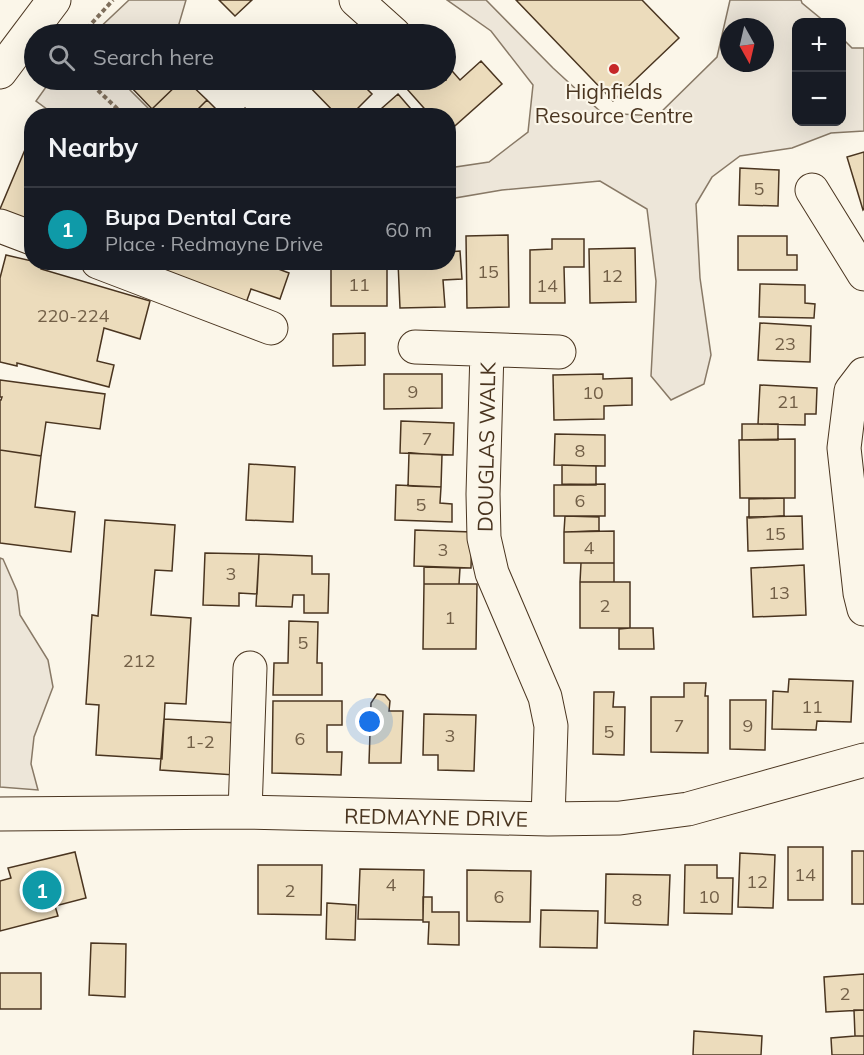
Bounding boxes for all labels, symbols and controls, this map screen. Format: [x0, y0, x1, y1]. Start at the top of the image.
north arrow [720, 18, 774, 72]
map controls [792, 18, 846, 126]
button: + [792, 18, 846, 72]
search box [24, 24, 456, 90]
icon: search [45, 41, 78, 74]
text: Search here [93, 43, 214, 71]
marker: Highfields Resource Centre [607, 62, 621, 76]
button: − [792, 72, 846, 126]
place label: Highfields Resource Centre [535, 78, 693, 128]
text: Nearby [48, 131, 138, 164]
house number: 5 [754, 177, 765, 200]
text: Bupa Dental Care [105, 203, 291, 231]
text: 1 [62, 217, 74, 242]
text: 60 m [385, 217, 432, 242]
text: Place · Redmayne Drive [105, 231, 323, 256]
house number: 15 [477, 260, 499, 283]
house number: 12 [601, 264, 623, 287]
house number: 11 [348, 273, 370, 296]
house number: 14 [536, 274, 558, 297]
house number: 220-224 [37, 304, 109, 327]
house number: 23 [774, 332, 796, 355]
street label: DOUGLAS WALK [472, 361, 500, 532]
house number: 9 [408, 380, 418, 403]
house number: 10 [582, 381, 604, 404]
house number: 21 [777, 390, 799, 413]
house number: 7 [422, 427, 432, 450]
house number: 8 [575, 439, 585, 462]
house number: 6 [575, 489, 585, 512]
house number: 5 [416, 493, 427, 516]
house number: 15 [764, 522, 786, 545]
house number: 4 [584, 536, 595, 559]
house number: 3 [438, 538, 448, 561]
house number: 3 [226, 562, 236, 585]
house number: 13 [768, 581, 790, 604]
house number: 2 [600, 594, 610, 617]
house number: 1 [445, 606, 455, 629]
house number: 5 [298, 631, 309, 654]
house number: 212 [123, 649, 155, 672]
house number: 11 [801, 695, 823, 718]
your location [355, 707, 384, 736]
house number: 7 [674, 714, 684, 737]
house number: 9 [743, 714, 753, 737]
house number: 5 [604, 720, 615, 743]
house number: 3 [445, 724, 455, 747]
house number: 6 [295, 727, 305, 750]
house number: 1-2 [185, 730, 215, 753]
street label: REDMAYNE DRIVE [344, 802, 528, 832]
house number: 14 [794, 863, 816, 886]
pin: 1 [22, 868, 62, 912]
house number: 12 [746, 870, 768, 893]
house number: 4 [386, 873, 397, 896]
house number: 2 [285, 879, 295, 902]
house number: 6 [494, 885, 504, 908]
house number: 10 [698, 885, 720, 908]
house number: 8 [632, 888, 642, 911]
house number: 2 [840, 982, 850, 1005]

